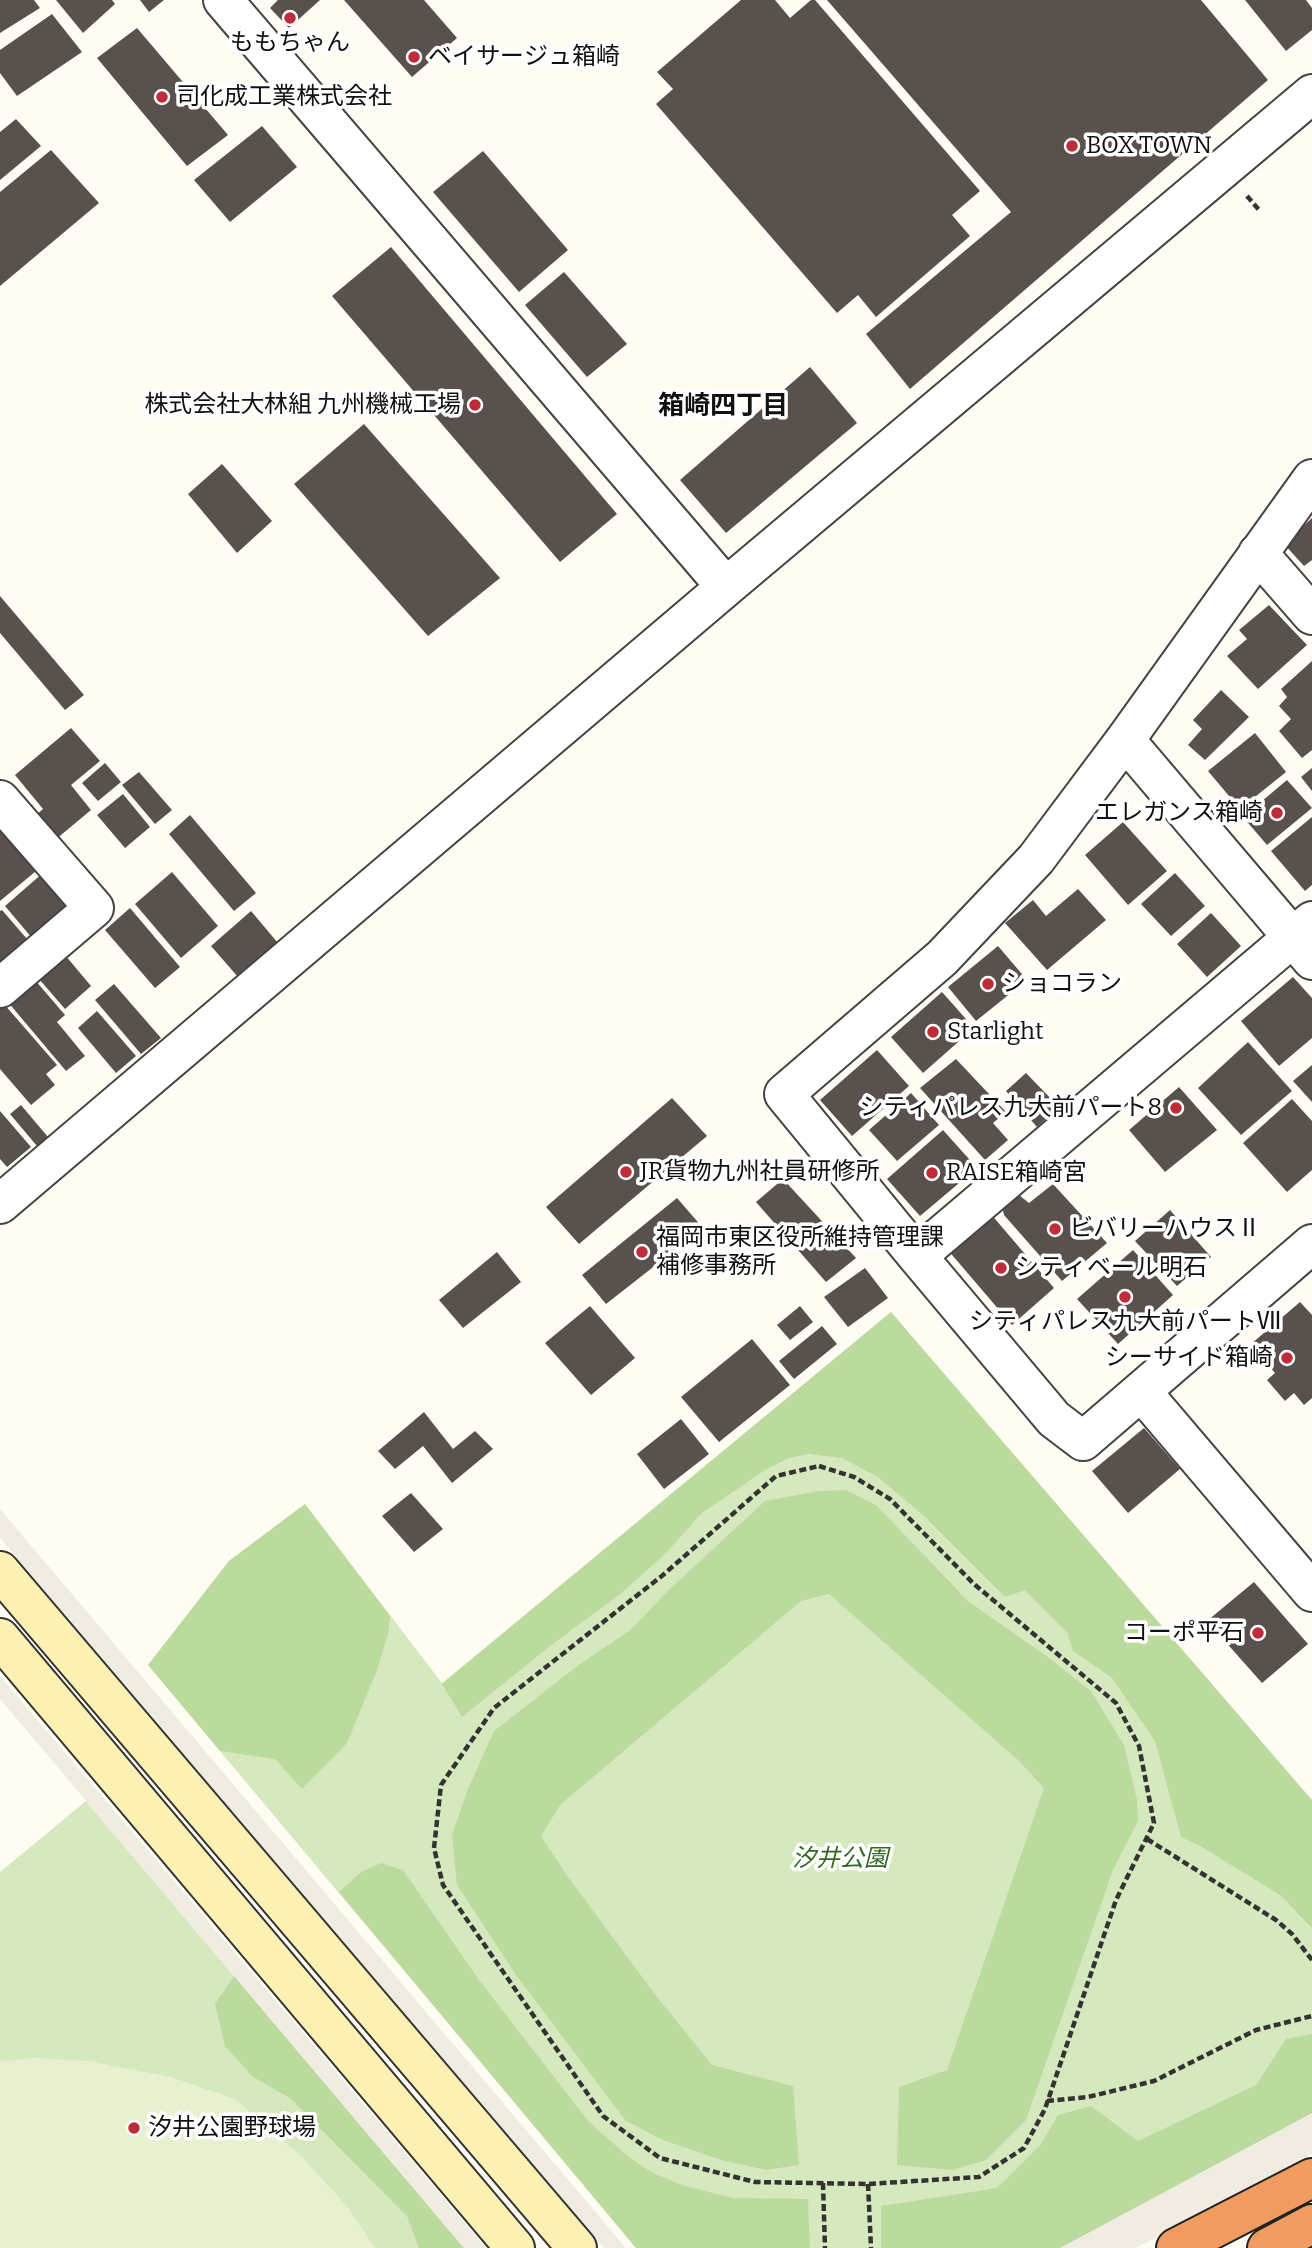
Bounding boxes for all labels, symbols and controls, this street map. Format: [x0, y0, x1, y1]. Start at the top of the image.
marker: ももちゃん [282, 10, 298, 26]
place label: ももちゃん [230, 29, 350, 57]
place label: ベイサージュ箱崎 [428, 43, 620, 71]
marker: ベイサージュ箱崎 [406, 49, 422, 65]
place label: 司化成工業株式会社 [176, 83, 392, 111]
marker: 司化成工業株式会社 [154, 89, 170, 105]
place label: BOX TOWN [1086, 132, 1212, 160]
marker: BOX TOWN [1064, 138, 1080, 154]
place label: 株式会社大林組 九州機械工場 [144, 391, 461, 419]
district label: 箱崎四丁目 [658, 391, 788, 423]
marker: 株式会社大林組 九州機械工場 [467, 397, 483, 413]
place label: エレガンス箱崎 [1095, 799, 1263, 827]
marker: エレガンス箱崎 [1269, 805, 1285, 821]
place label: ショコラン [1002, 970, 1122, 998]
marker: ショコラン [980, 976, 996, 992]
place label: Starlight [947, 1018, 1044, 1046]
marker: Starlight [925, 1024, 941, 1040]
place label: シティパレス九大前パート8 [860, 1094, 1162, 1122]
marker: シティパレス九大前パート8 [1168, 1100, 1184, 1116]
place label: JR貨物九州社員研修所 [640, 1158, 880, 1186]
place label: RAISE箱崎宮 [946, 1159, 1087, 1187]
marker: JR貨物九州社員研修所 [618, 1164, 634, 1180]
marker: RAISE箱崎宮 [924, 1165, 940, 1181]
place label: ビバリーハウスⅡ [1069, 1215, 1261, 1243]
marker: ビバリーハウスⅡ [1047, 1221, 1063, 1237]
place label: 福岡市東区役所維持管理課 補修事務所 [656, 1224, 944, 1280]
marker: 福岡市東区役所維持管理課 補修事務所 [634, 1244, 650, 1260]
place label: シティベール明石 [1015, 1254, 1207, 1282]
marker: シティベール明石 [993, 1260, 1009, 1276]
marker: シティパレス九大前パートⅦ [1117, 1289, 1133, 1305]
place label: シティパレス九大前パートⅦ [969, 1308, 1281, 1336]
place label: シーサイド箱崎 [1105, 1344, 1273, 1372]
marker: シーサイド箱崎 [1279, 1350, 1295, 1366]
place label: コーポ平石 [1124, 1619, 1244, 1647]
marker: コーポ平石 [1250, 1625, 1266, 1641]
park label: 汐井公園 [792, 1845, 888, 1873]
place label: 汐井公園野球場 [148, 2114, 316, 2142]
marker: 汐井公園野球場 [126, 2120, 142, 2136]

